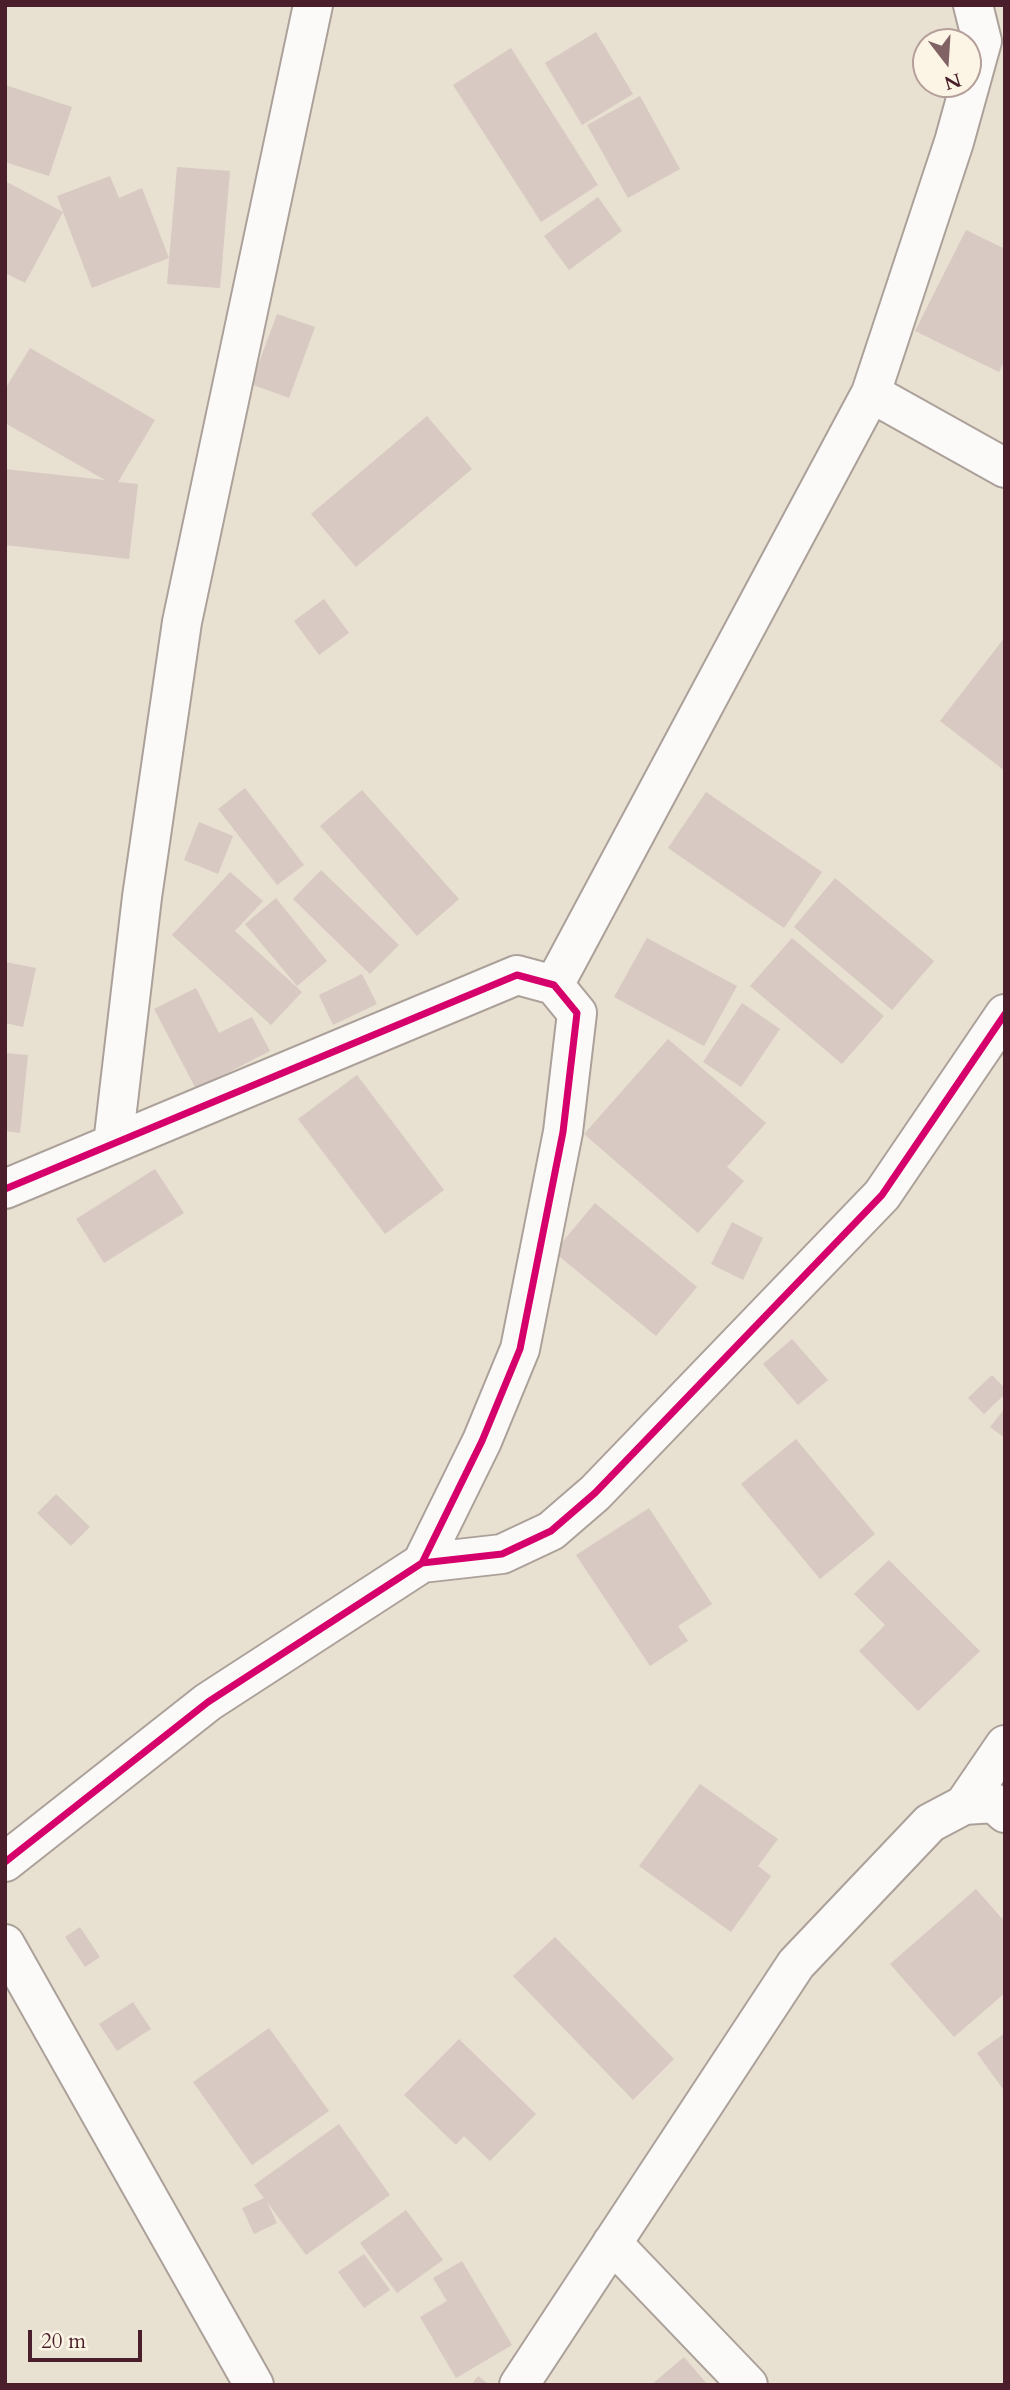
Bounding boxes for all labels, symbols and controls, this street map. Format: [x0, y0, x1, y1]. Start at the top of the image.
north arrow [912, 28, 982, 98]
text: N [941, 66, 964, 96]
scale bar [32, 2316, 145, 2360]
text: 20 m [41, 2327, 86, 2356]

